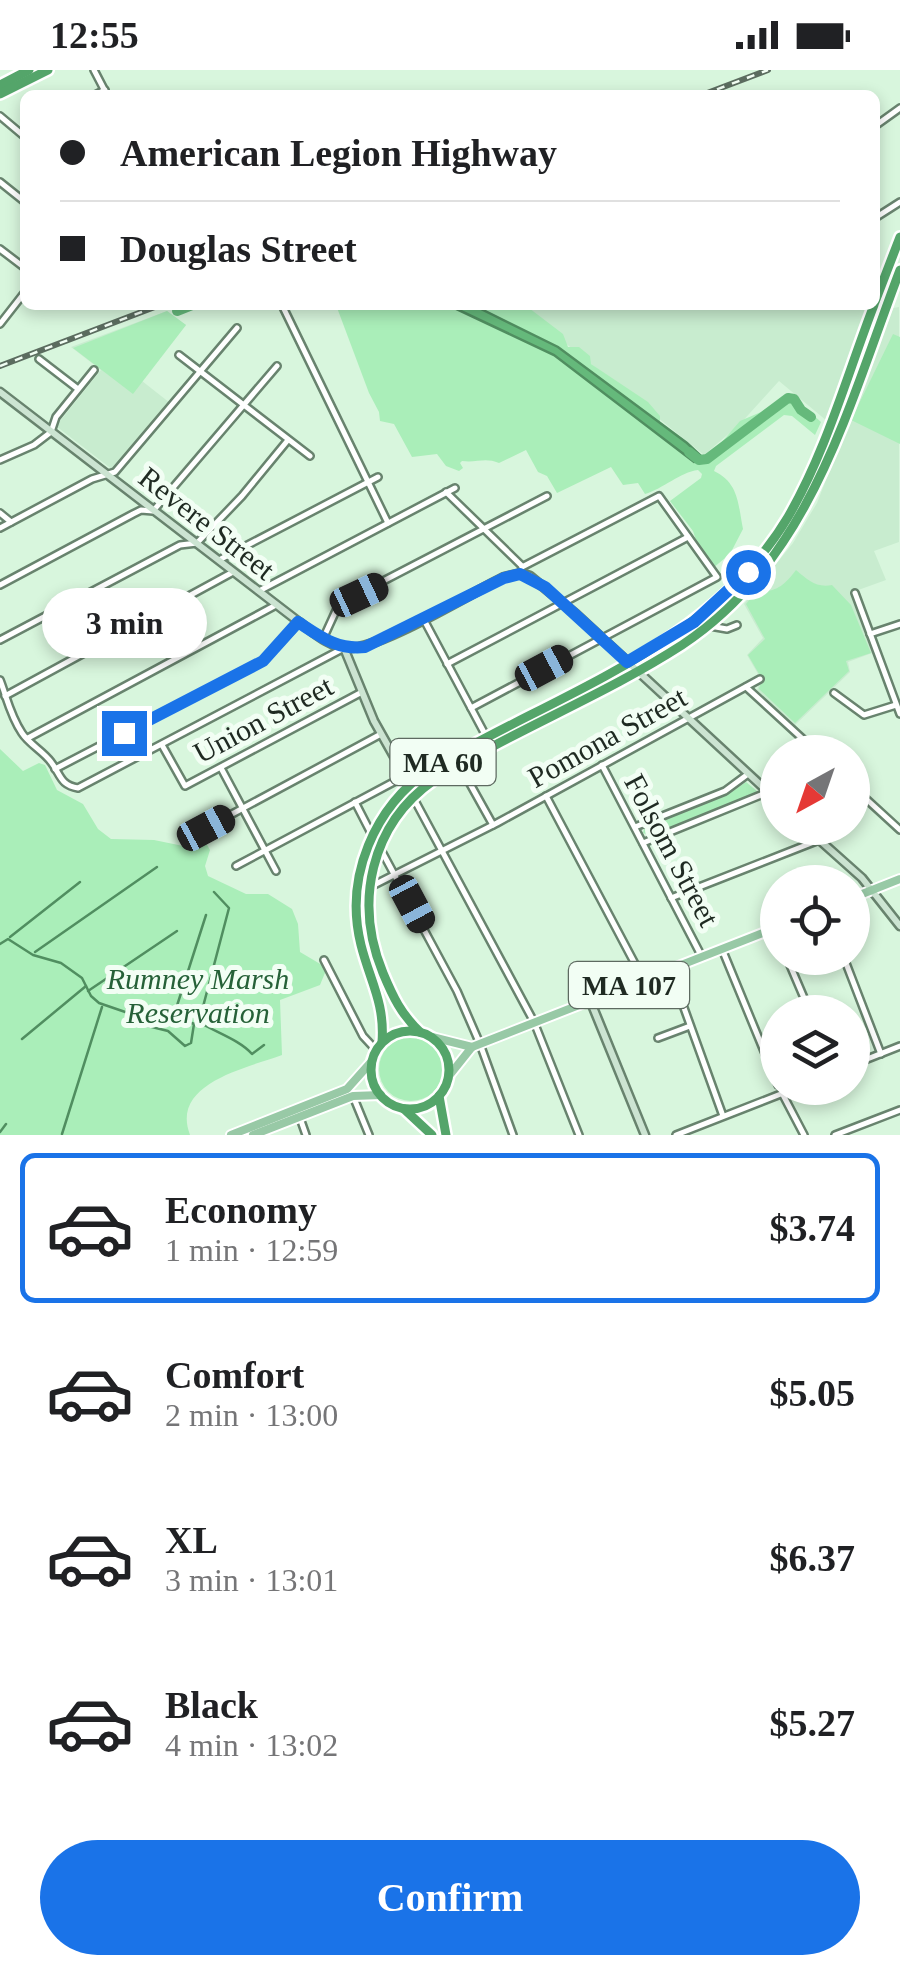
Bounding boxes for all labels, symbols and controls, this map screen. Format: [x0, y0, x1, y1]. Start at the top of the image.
text: 12:55 [50, 14, 139, 56]
text: American Legion Highway [120, 132, 557, 174]
text: Douglas Street [120, 228, 357, 270]
street label: Revere Street [133, 460, 282, 586]
route start [726, 550, 771, 595]
car [325, 569, 393, 621]
callout: 3 min [42, 588, 206, 658]
text: 3 min [86, 605, 163, 641]
car [510, 641, 578, 695]
street label: Union Street [188, 668, 339, 769]
street label: Pomona Street [522, 680, 692, 794]
route end [102, 711, 147, 756]
north arrow [760, 735, 870, 845]
map controls [760, 735, 870, 1105]
road number: MA 60 [390, 739, 496, 785]
street label: Folsom Street [618, 768, 726, 932]
car [172, 801, 240, 855]
button: locate [760, 865, 870, 975]
car [385, 870, 439, 938]
park label: Rumney Marsh Reservation [106, 962, 289, 1029]
road number: MA 107 [569, 962, 689, 1008]
button: layers [760, 995, 870, 1105]
icon: car [45, 1183, 135, 1273]
text: Economy [165, 1189, 317, 1231]
text: $3.74 [770, 1207, 855, 1249]
text: 1 min · 12:59 [165, 1232, 338, 1268]
icon: car [45, 1348, 135, 1438]
text: Comfort [165, 1354, 304, 1396]
text: $5.05 [770, 1372, 855, 1414]
text: 2 min · 13:00 [165, 1397, 338, 1433]
icon: car [45, 1513, 135, 1603]
text: XL [165, 1519, 218, 1561]
text: $6.37 [770, 1537, 855, 1579]
text: 3 min · 13:01 [165, 1562, 338, 1598]
icon: car [45, 1678, 135, 1768]
text: Black [165, 1684, 258, 1726]
text: $5.27 [770, 1702, 855, 1744]
text: 4 min · 13:02 [165, 1727, 338, 1763]
button: Confirm [40, 1840, 860, 1955]

